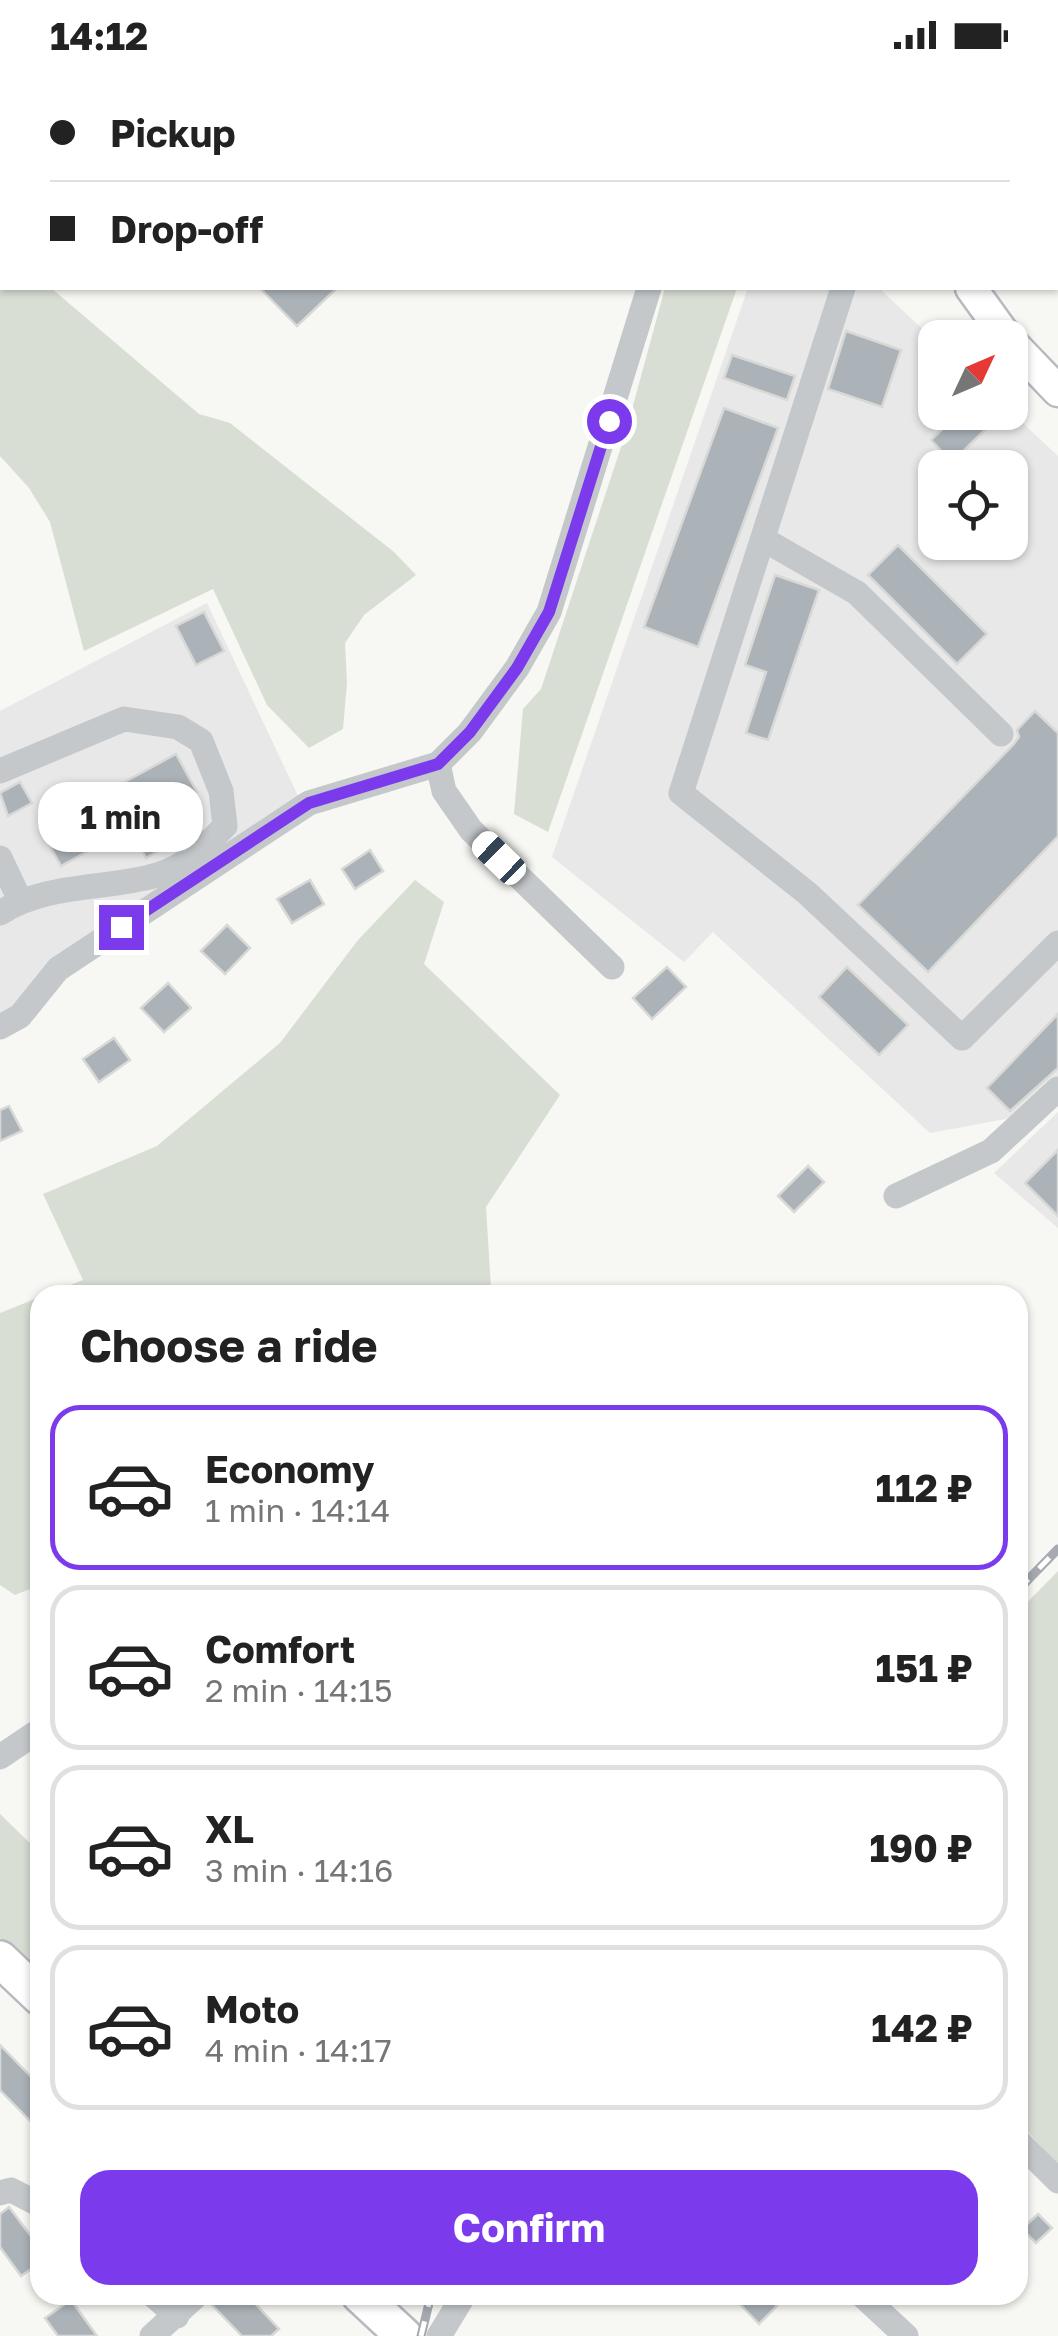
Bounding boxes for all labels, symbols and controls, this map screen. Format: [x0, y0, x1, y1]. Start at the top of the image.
text: 14:12 [50, 13, 148, 58]
text: Pickup [110, 110, 236, 155]
text: Drop-off [110, 206, 263, 251]
north arrow [918, 320, 1028, 430]
map controls [918, 320, 1028, 560]
route start [587, 399, 632, 444]
button: locate [918, 450, 1028, 560]
callout: 1 min [38, 782, 204, 852]
text: 1 min [80, 798, 161, 836]
car [467, 826, 531, 890]
route end [99, 905, 144, 950]
text: Choose a ride [80, 1318, 378, 1372]
icon: car [85, 1443, 175, 1533]
text: Economy [205, 1446, 374, 1491]
text: 112 ₽ [876, 1465, 973, 1510]
text: 1 min · 14:14 [205, 1491, 390, 1529]
icon: car [85, 1623, 175, 1713]
text: Comfort [205, 1626, 355, 1671]
text: 151 ₽ [876, 1645, 973, 1690]
text: 2 min · 14:15 [205, 1671, 392, 1709]
icon: car [85, 1803, 175, 1893]
text: XL [205, 1806, 254, 1851]
text: 190 ₽ [869, 1825, 973, 1870]
text: 3 min · 14:16 [205, 1851, 393, 1889]
icon: car [85, 1983, 175, 2073]
text: Moto [205, 1986, 299, 2031]
text: 142 ₽ [871, 2005, 973, 2050]
text: 4 min · 14:17 [205, 2031, 392, 2069]
button: Confirm [80, 2170, 978, 2285]

